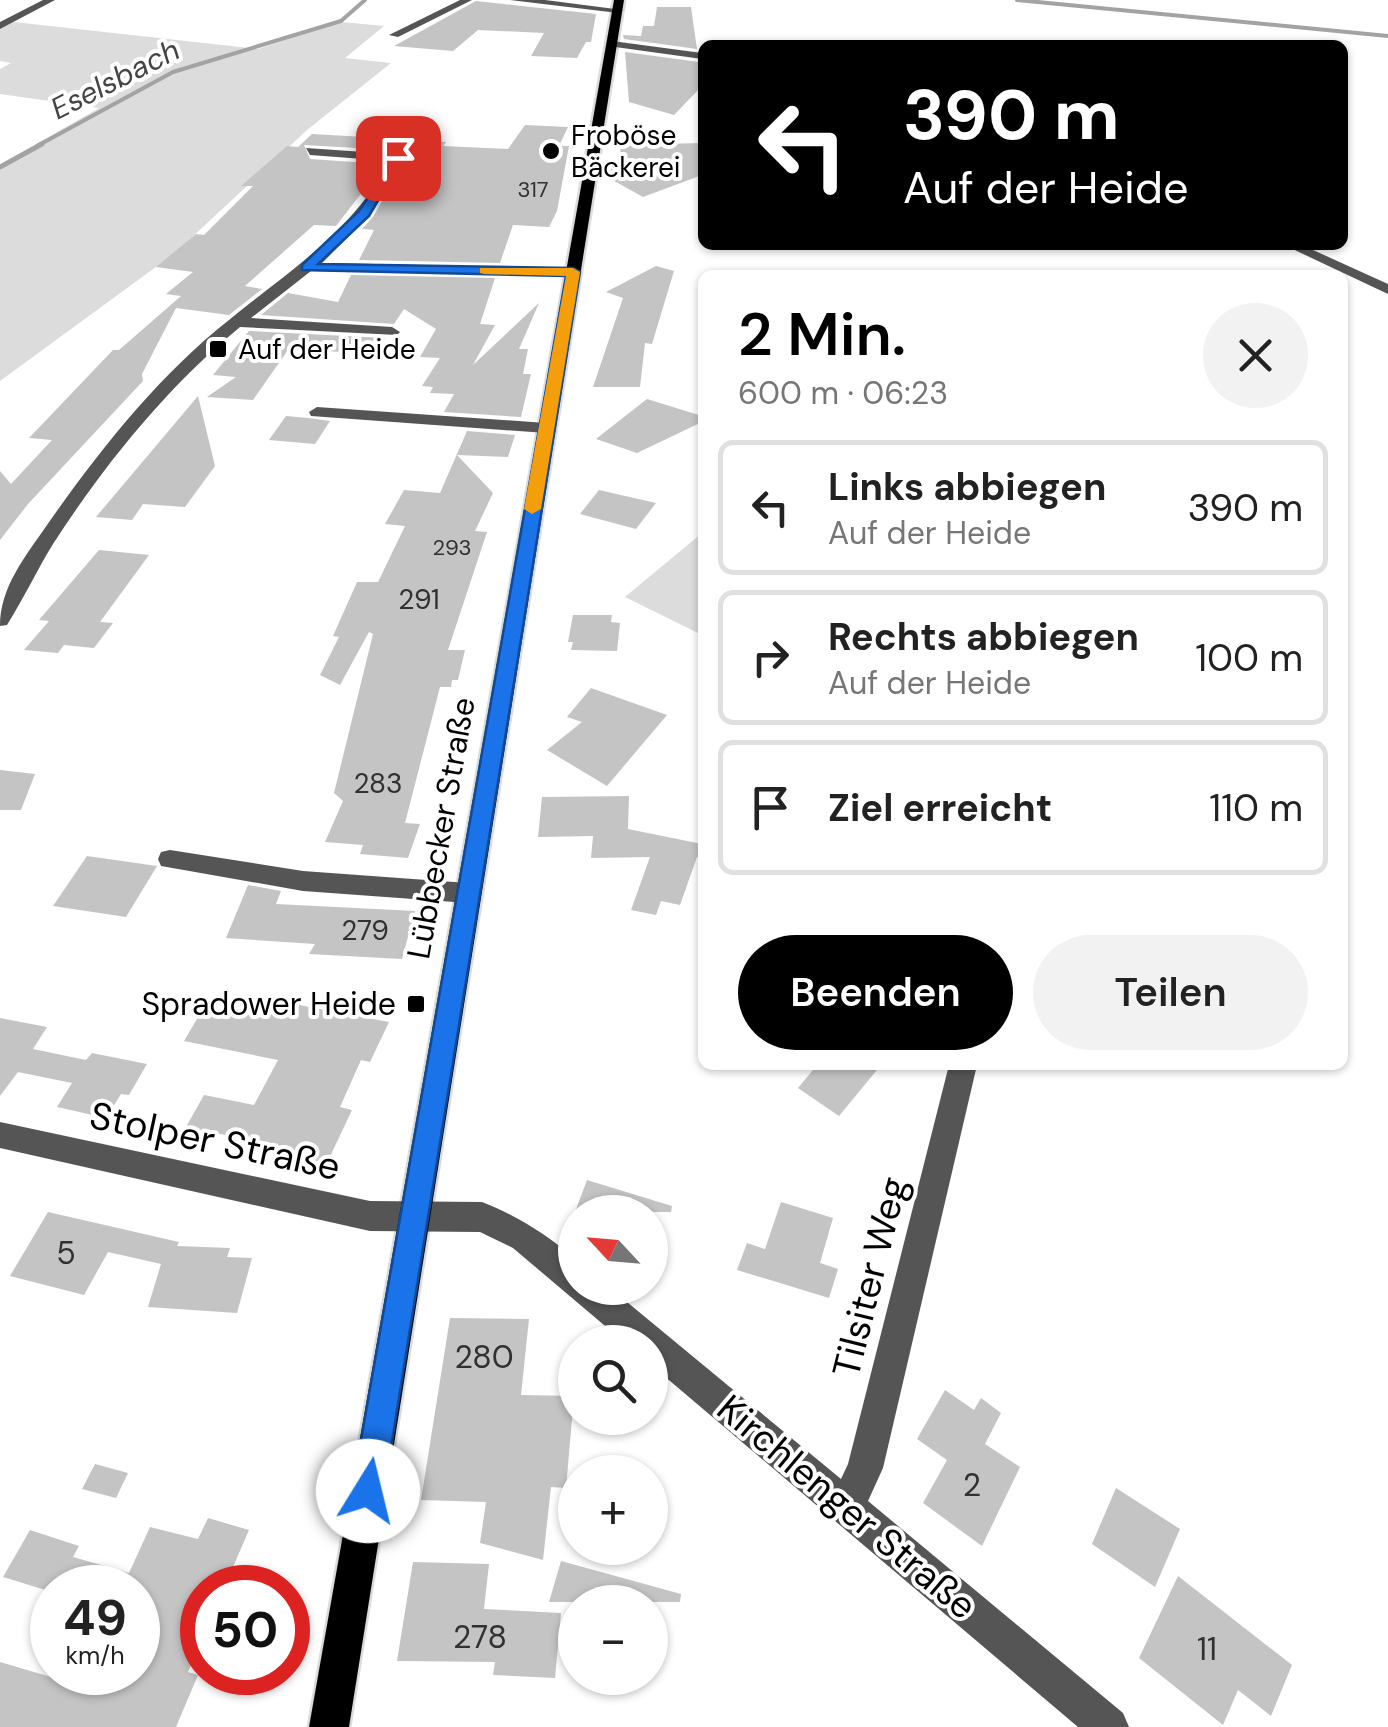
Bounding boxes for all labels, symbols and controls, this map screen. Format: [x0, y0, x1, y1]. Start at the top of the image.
water label: Eselsbach [44, 30, 186, 128]
text: 390 m [903, 70, 1120, 161]
icon: left [738, 80, 868, 210]
pin [356, 116, 441, 201]
place label: Froböse Bäckerei [571, 117, 681, 186]
icon: arrive [371, 131, 426, 186]
marker: Froböse Bäckerei [540, 140, 562, 162]
text: Auf der Heide [903, 158, 1189, 217]
house number: 317 [517, 175, 549, 204]
text: 2 Min. [738, 295, 906, 374]
button: close [1203, 303, 1308, 408]
place label: Auf der Heide [238, 331, 416, 368]
marker: Auf der Heide [207, 338, 229, 360]
text: 600 m · 06:23 [738, 372, 948, 414]
text: Links abbiegen [828, 462, 1106, 512]
icon: left [743, 480, 798, 535]
text: 390 m [1188, 483, 1303, 533]
text: Auf der Heide [828, 512, 1031, 554]
house number: 293 [433, 533, 471, 562]
house number: 291 [398, 581, 440, 618]
text: Rechts abbiegen [828, 612, 1139, 662]
icon: right [743, 630, 798, 685]
text: 100 m [1195, 633, 1303, 683]
text: Auf der Heide [828, 662, 1031, 704]
street label: Lübbecker Straße [397, 694, 485, 962]
house number: 283 [353, 765, 403, 802]
icon: arrive [743, 780, 798, 835]
text: Ziel erreicht [828, 783, 1052, 833]
text: 110 m [1209, 783, 1303, 833]
house number: 279 [341, 912, 389, 949]
button: Beenden [738, 935, 1013, 1050]
button: Teilen [1033, 935, 1308, 1050]
place label: Spradower Heide [142, 983, 396, 1025]
marker: Spradower Heide [405, 993, 427, 1015]
street label: Stolper Straße [85, 1090, 345, 1192]
street label: Tilsiter Weg [821, 1172, 919, 1382]
north arrow [558, 1195, 668, 1305]
map controls [558, 1195, 668, 1695]
house number: 5 [56, 1232, 76, 1274]
button: search [558, 1325, 668, 1435]
house number: 280 [454, 1336, 514, 1378]
street label: Kirchlenger Straße [707, 1384, 987, 1630]
position arrow [316, 1439, 420, 1543]
button: + [558, 1455, 668, 1565]
house number: 2 [963, 1464, 981, 1506]
speed limit sign: 50 [180, 1565, 310, 1695]
text: 49 [63, 1585, 127, 1651]
button: − [558, 1585, 668, 1695]
house number: 278 [453, 1616, 507, 1658]
house number: 11 [1197, 1628, 1217, 1670]
text: km/h [65, 1639, 125, 1672]

